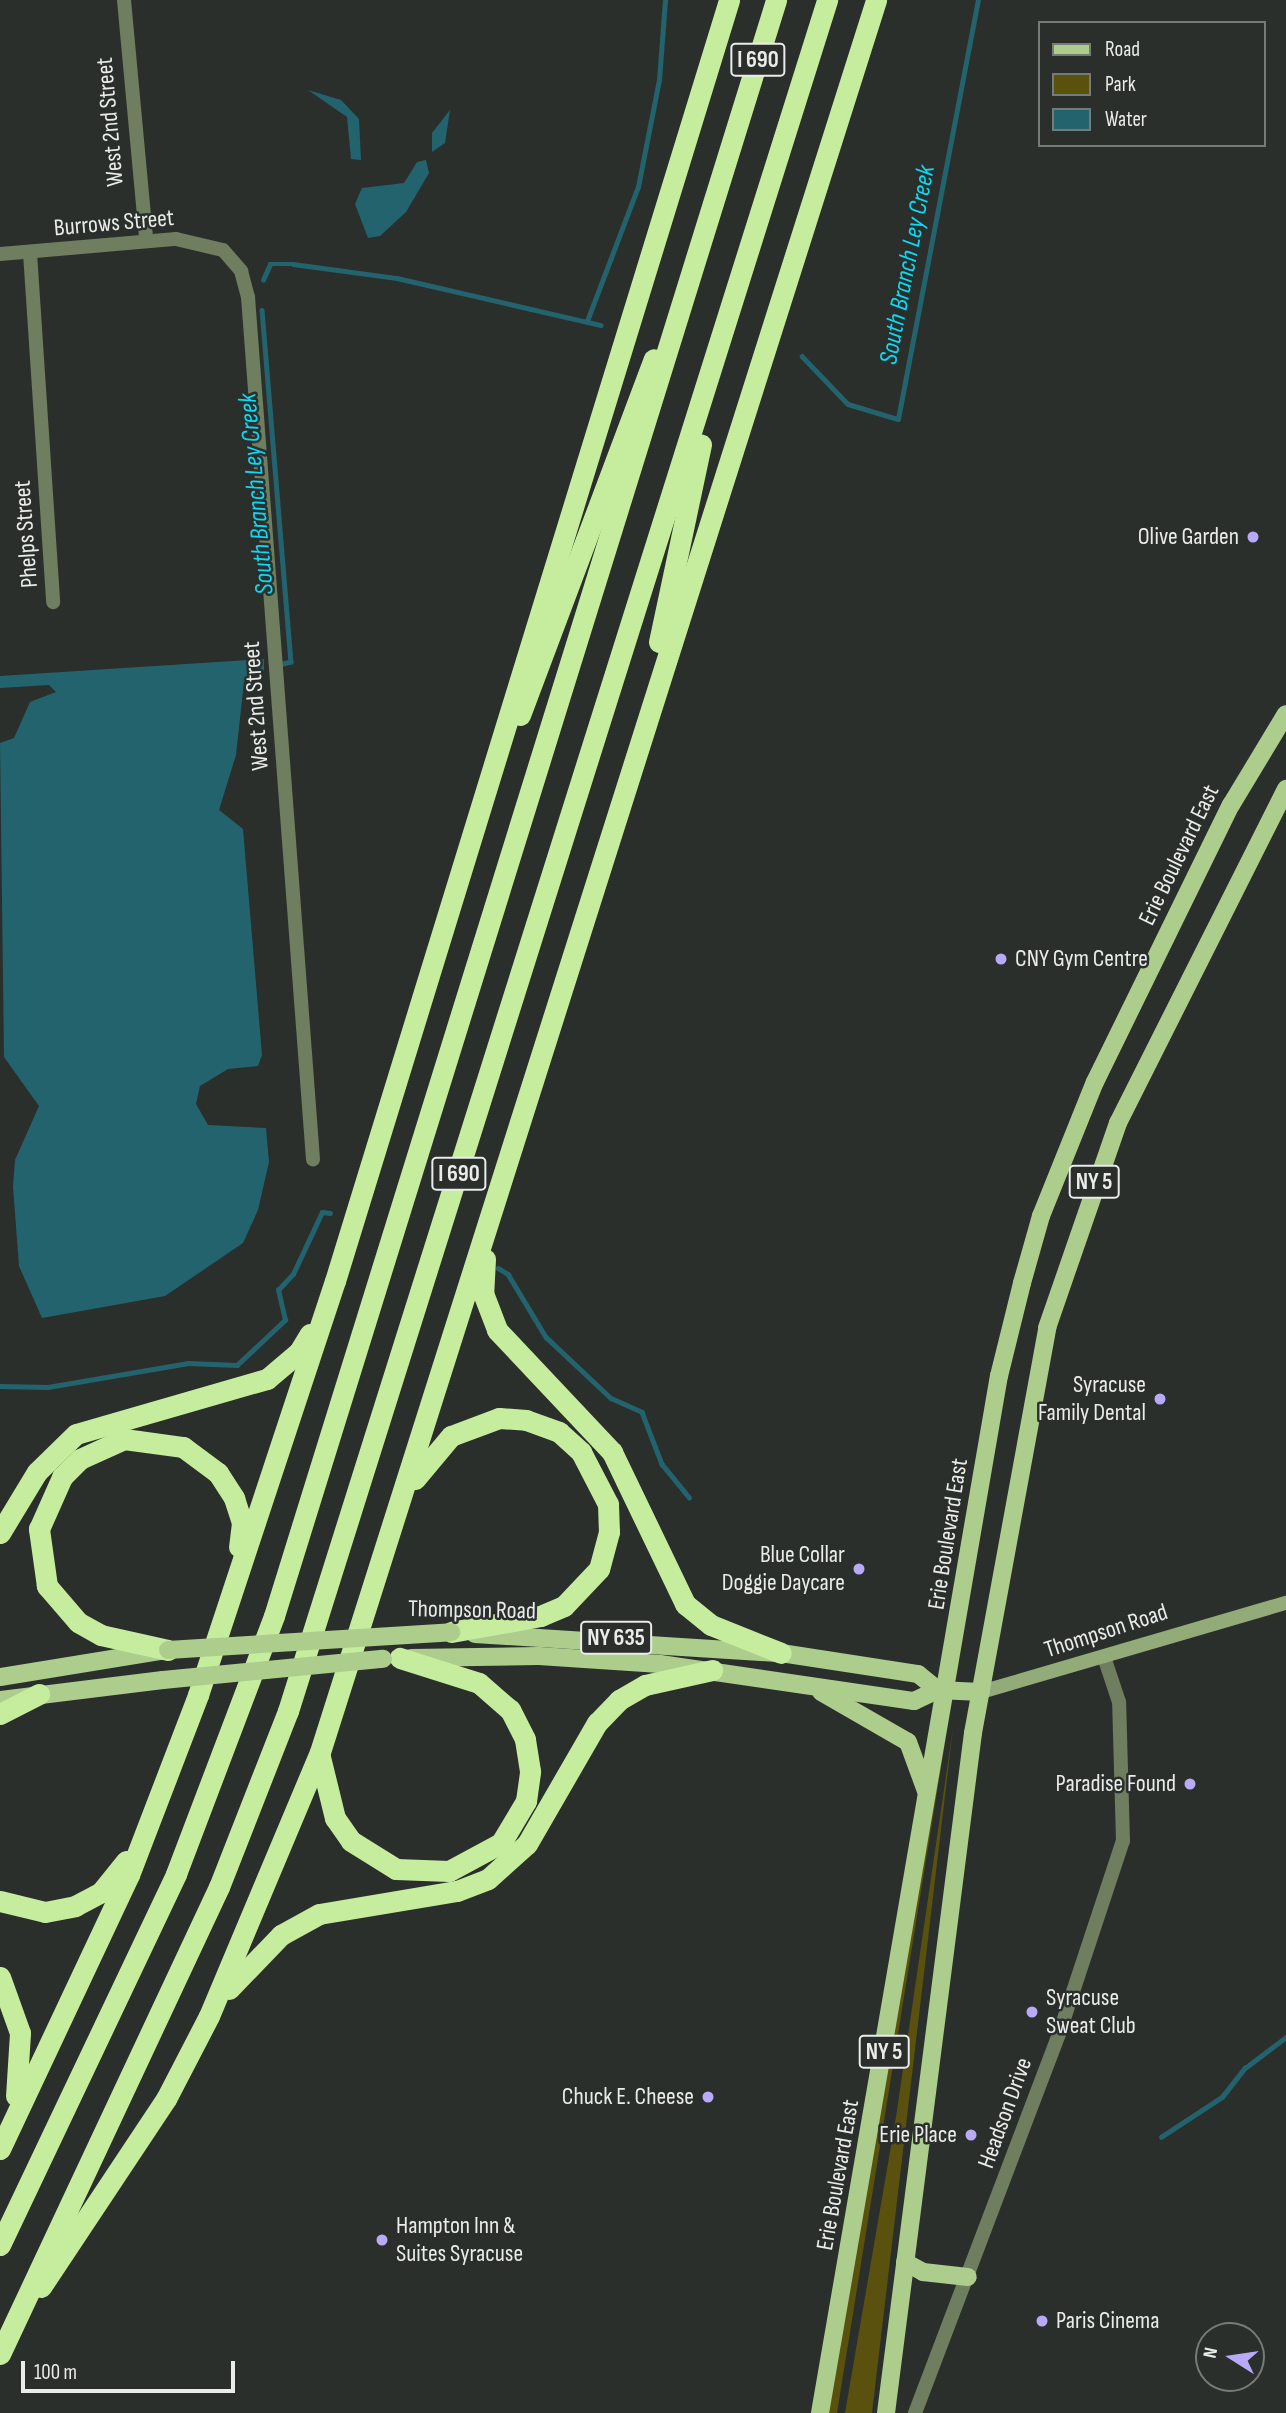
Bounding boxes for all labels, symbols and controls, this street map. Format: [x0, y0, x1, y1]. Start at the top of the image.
legend [1038, 21, 1265, 147]
text: Road [1105, 37, 1140, 62]
road number: I 690 [730, 40, 786, 80]
street label: West 2nd Street [90, 56, 130, 188]
text: Park [1105, 72, 1136, 97]
text: Water [1105, 107, 1147, 132]
water label: South Branch Ley Creek [873, 163, 943, 367]
street label: Burrows Street [53, 203, 175, 243]
water label: South Branch Ley Creek [233, 392, 281, 596]
street label: Phelps Street [8, 479, 44, 589]
place label: Olive Garden [1138, 523, 1239, 551]
marker: Olive Garden [1245, 529, 1261, 545]
street label: West 2nd Street [237, 641, 275, 771]
street label: Erie Boulevard East [1133, 780, 1225, 930]
place label: CNY Gym Centre [1015, 945, 1148, 973]
marker: CNY Gym Centre [993, 951, 1009, 967]
road number: I 690 [431, 1154, 487, 1194]
road number: NY 5 [1068, 1162, 1120, 1202]
place label: Syracuse Family Dental [1038, 1371, 1146, 1427]
marker: Syracuse Family Dental [1152, 1391, 1168, 1407]
street label: Erie Boulevard East [922, 1456, 974, 1612]
place label: Blue Collar Doggie Daycare [722, 1541, 845, 1597]
marker: Blue Collar Doggie Daycare [851, 1561, 867, 1577]
street label: Thompson Road [408, 1594, 536, 1626]
street label: Thompson Road [1041, 1598, 1171, 1664]
road number: NY 635 [579, 1618, 653, 1658]
place label: Paradise Found [1056, 1770, 1176, 1798]
marker: Paradise Found [1182, 1776, 1198, 1792]
place label: Syracuse Sweat Club [1046, 1984, 1136, 2040]
marker: Syracuse Sweat Club [1024, 2004, 1040, 2020]
road number: NY 5 [858, 2033, 910, 2072]
street label: Headson Drive [972, 2054, 1038, 2172]
place label: Chuck E. Cheese [562, 2083, 694, 2111]
marker: Chuck E. Cheese [700, 2089, 716, 2105]
street label: Erie Boulevard East [811, 2097, 865, 2253]
place label: Erie Place [879, 2121, 957, 2149]
marker: Erie Place [963, 2127, 979, 2143]
place label: Hampton Inn & Suites Syracuse [396, 2212, 523, 2268]
marker: Hampton Inn & Suites Syracuse [374, 2232, 390, 2248]
place label: Paris Cinema [1056, 2307, 1160, 2335]
marker: Paris Cinema [1034, 2313, 1050, 2329]
north arrow [1195, 2322, 1265, 2392]
scale bar [24, 2346, 238, 2390]
text: N [1199, 2346, 1223, 2360]
text: 100 m [34, 2360, 77, 2385]

